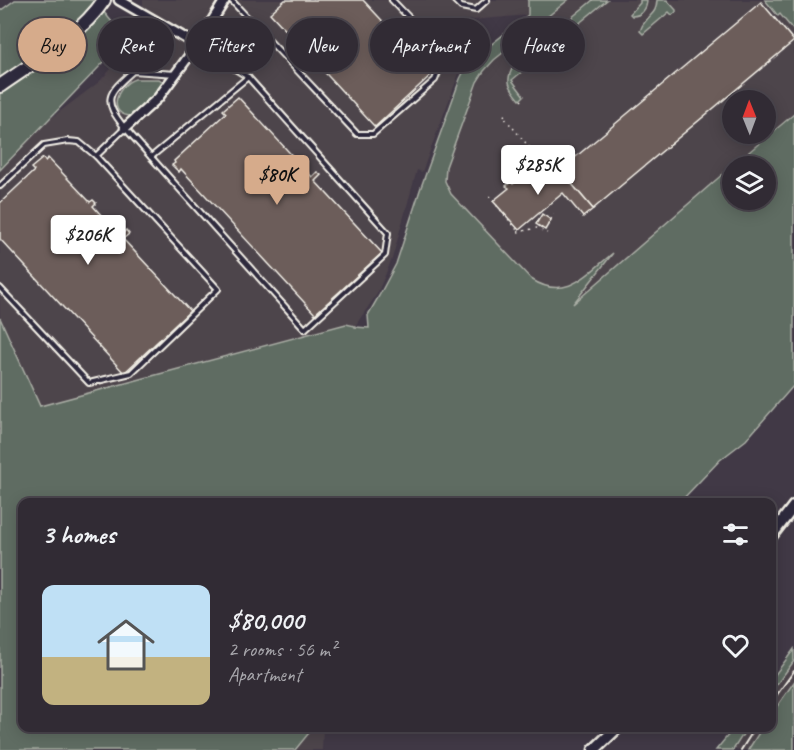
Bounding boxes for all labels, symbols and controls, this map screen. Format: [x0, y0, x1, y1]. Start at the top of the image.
chip: Buy [18, 18, 86, 72]
chip: Rent [98, 18, 174, 72]
chip: Filters [186, 18, 274, 72]
chip: New [286, 18, 358, 72]
chip: Apartment [370, 18, 490, 72]
chip: House [502, 18, 585, 72]
north arrow [722, 90, 776, 144]
map controls [722, 90, 776, 210]
pin: $285K [496, 145, 580, 196]
text: $285K [515, 152, 561, 177]
pin: $80K [241, 155, 313, 206]
button: layers [722, 156, 776, 210]
text: $80K [258, 162, 296, 187]
pin: $206K [46, 215, 130, 266]
text: $206K [65, 222, 111, 247]
text: 3 homes [42, 518, 115, 551]
icon: filters [719, 518, 752, 551]
text: $80,000 [228, 604, 303, 637]
icon: home [90, 609, 162, 681]
icon: heart [719, 629, 752, 662]
text: 2 rooms · 56 m² [228, 637, 336, 662]
text: Apartment [228, 662, 301, 687]

